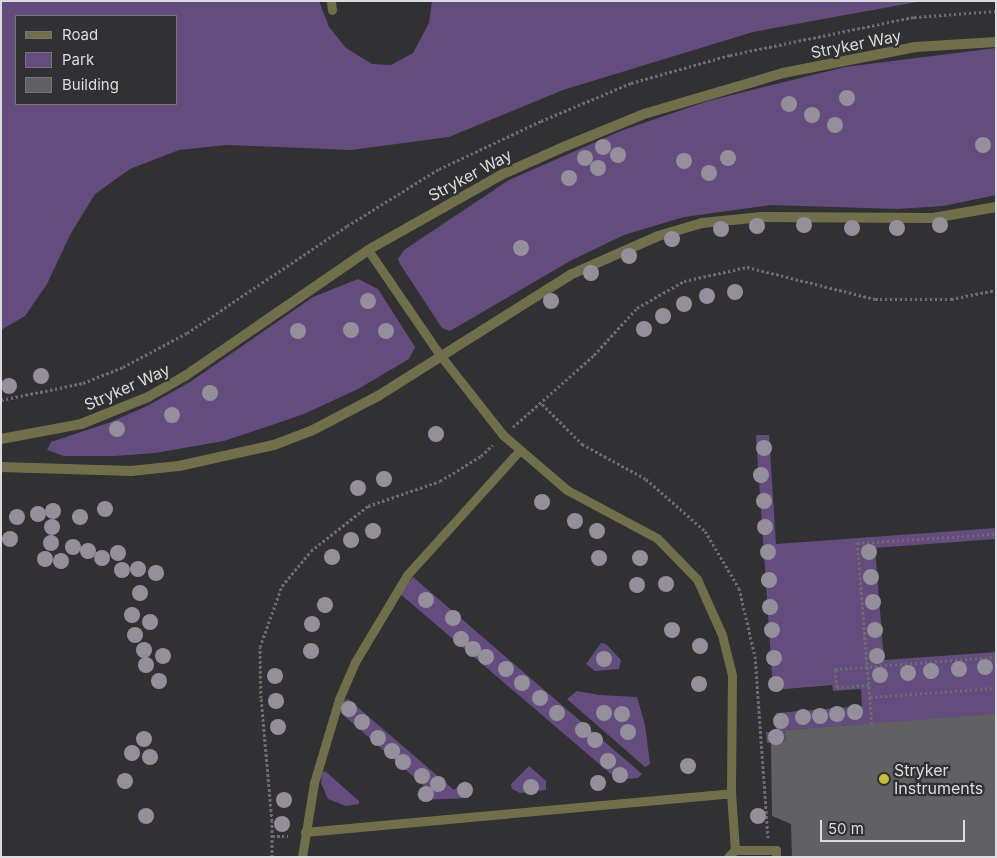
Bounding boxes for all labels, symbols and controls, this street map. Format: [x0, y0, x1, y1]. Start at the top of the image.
legend [15, 15, 178, 105]
text: Road [62, 25, 98, 44]
street label: Stryker Way [809, 26, 903, 62]
text: Park [62, 50, 94, 69]
text: Building [62, 75, 119, 94]
street label: Stryker Way [425, 145, 515, 205]
street label: Stryker Way [81, 360, 173, 414]
place label: Stryker Instruments [894, 760, 983, 798]
marker: Stryker Instruments [878, 773, 890, 785]
scale bar [822, 810, 967, 842]
text: 50 m [828, 819, 864, 838]

